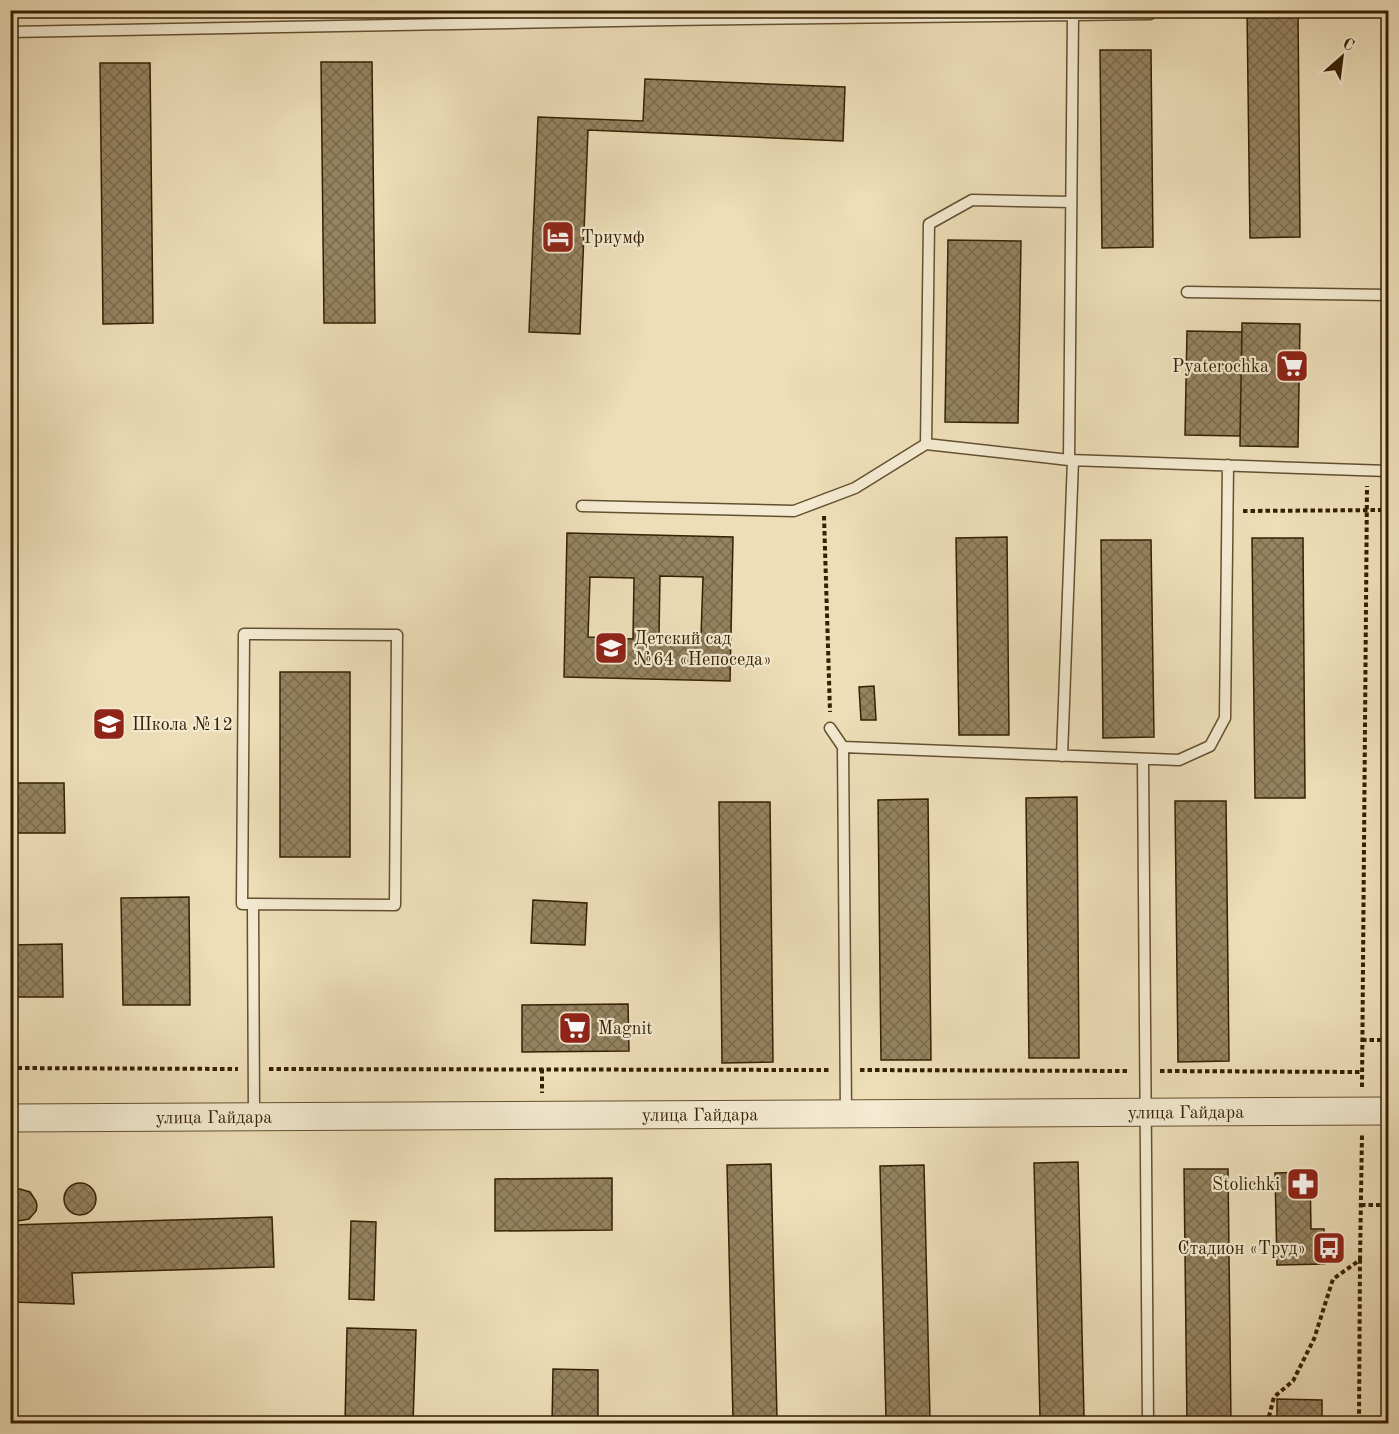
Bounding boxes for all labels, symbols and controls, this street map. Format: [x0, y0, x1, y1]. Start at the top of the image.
north arrow [1312, 27, 1372, 87]
text: С [1340, 36, 1357, 55]
hotel icon: Триумф [540, 219, 576, 255]
place label: Триумф [581, 229, 645, 248]
supermarket icon: Pyaterochka [1274, 348, 1310, 384]
place label: Pyaterochka [1172, 358, 1269, 376]
school or university icon: Детский сад №64 «Непоседа» [593, 630, 629, 666]
place label: Детский сад №64 «Непоседа» [634, 630, 772, 669]
school or university icon: Школа №12 [91, 706, 127, 742]
place label: Школа №12 [132, 716, 233, 734]
supermarket icon: Magnit [557, 1010, 593, 1046]
place label: Magnit [598, 1020, 653, 1038]
street label: улица Гайдара [1128, 1104, 1244, 1122]
street label: улица Гайдара [642, 1106, 758, 1125]
street label: улица Гайдара [156, 1109, 272, 1127]
pharmacy icon: Stolichki [1285, 1166, 1321, 1202]
place label: Stolichki [1212, 1176, 1280, 1194]
bus stop icon: Стадион «Труд» [1311, 1230, 1347, 1266]
place label: Стадион «Труд» [1178, 1240, 1306, 1258]

